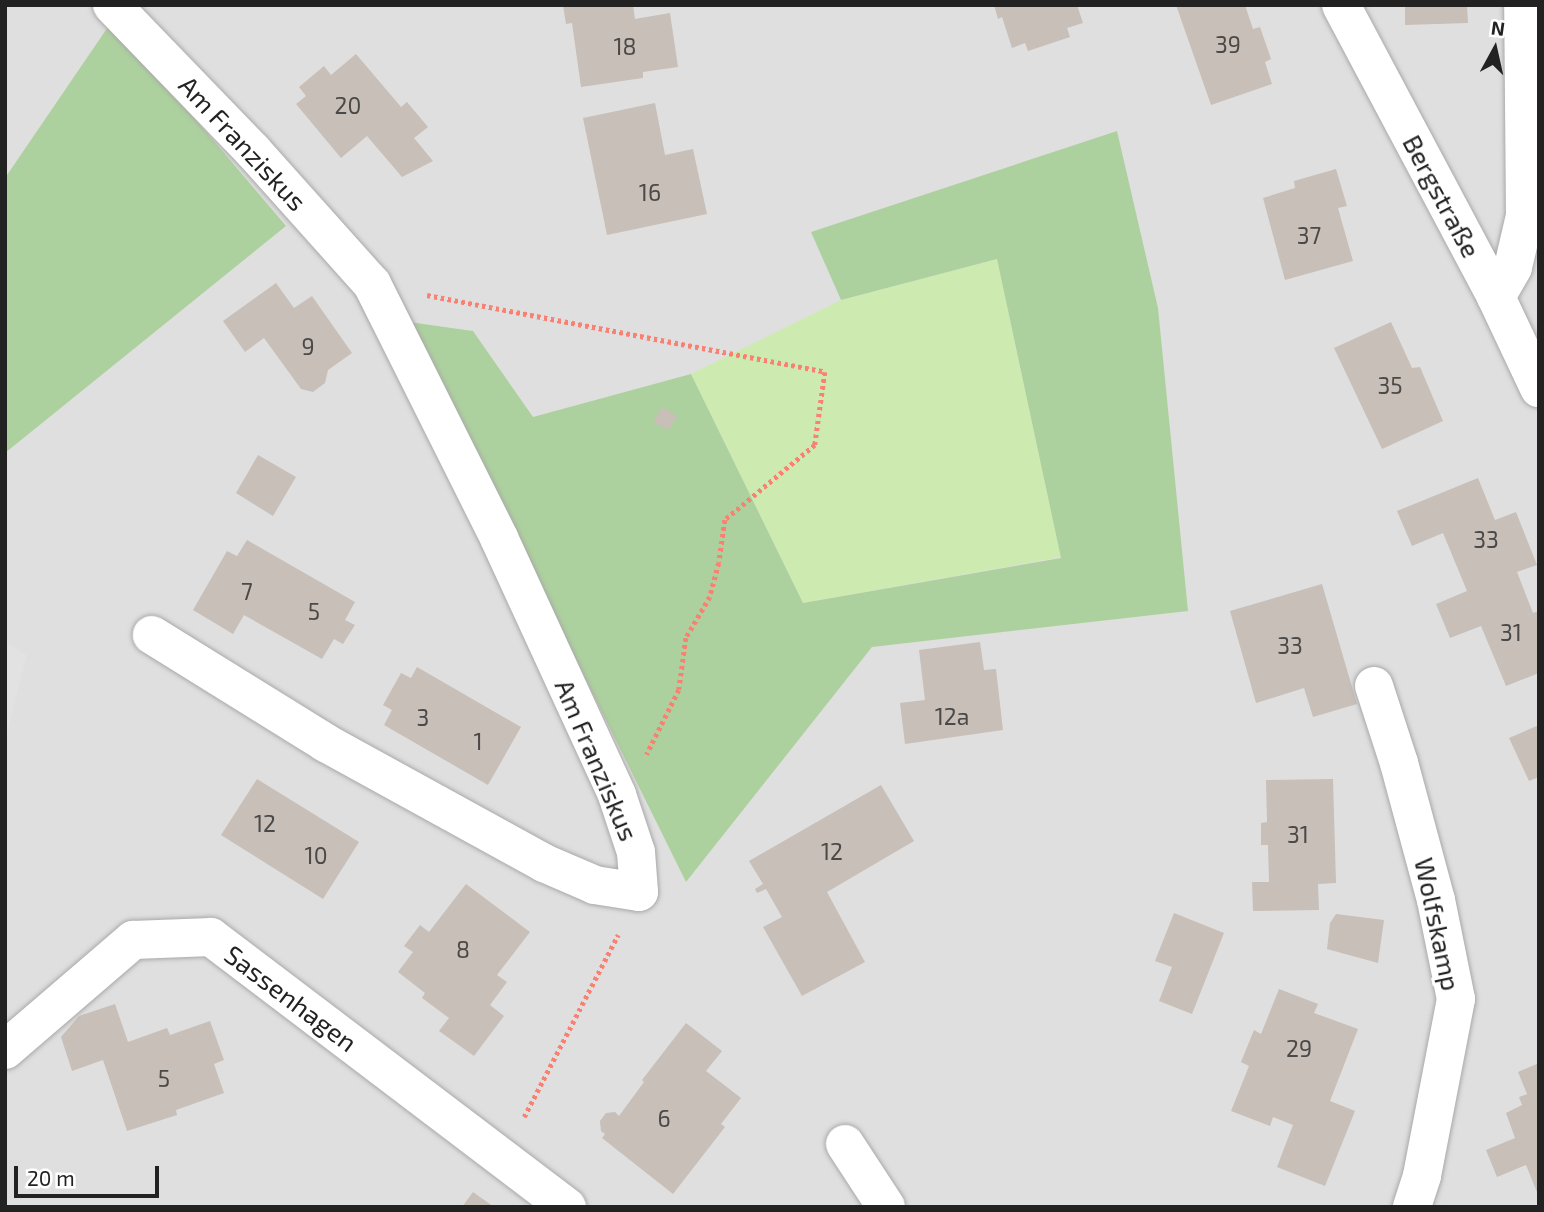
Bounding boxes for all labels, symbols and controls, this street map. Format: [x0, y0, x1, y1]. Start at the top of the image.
north arrow [1460, 14, 1530, 84]
text: N [1490, 15, 1506, 40]
house number: 39 [1215, 30, 1241, 58]
house number: 18 [613, 32, 637, 60]
street label: Am Franziskus [173, 69, 313, 217]
house number: 20 [335, 91, 361, 119]
street label: Bergstraße [1397, 129, 1487, 263]
house number: 16 [639, 178, 661, 206]
house number: 37 [1297, 221, 1321, 249]
house number: 9 [301, 332, 315, 360]
house number: 35 [1377, 371, 1403, 399]
house number: 33 [1473, 525, 1499, 553]
house number: 7 [241, 577, 253, 605]
house number: 5 [308, 597, 320, 625]
house number: 31 [1500, 618, 1522, 646]
house number: 33 [1277, 631, 1303, 659]
street label: Am Franziskus [549, 675, 645, 845]
house number: 12a [935, 702, 969, 730]
house number: 3 [417, 703, 429, 731]
house number: 1 [473, 727, 483, 755]
house number: 12 [254, 809, 276, 837]
house number: 31 [1287, 820, 1309, 848]
house number: 12 [821, 837, 843, 865]
house number: 10 [304, 841, 328, 869]
street label: Wolfskamp [1409, 855, 1467, 993]
house number: 8 [456, 935, 470, 963]
street label: Sassenhagen [219, 938, 363, 1058]
house number: 29 [1286, 1034, 1312, 1062]
house number: 5 [158, 1064, 170, 1092]
house number: 6 [657, 1104, 671, 1132]
scale bar [18, 1152, 163, 1196]
text: 20 m [27, 1165, 75, 1190]

